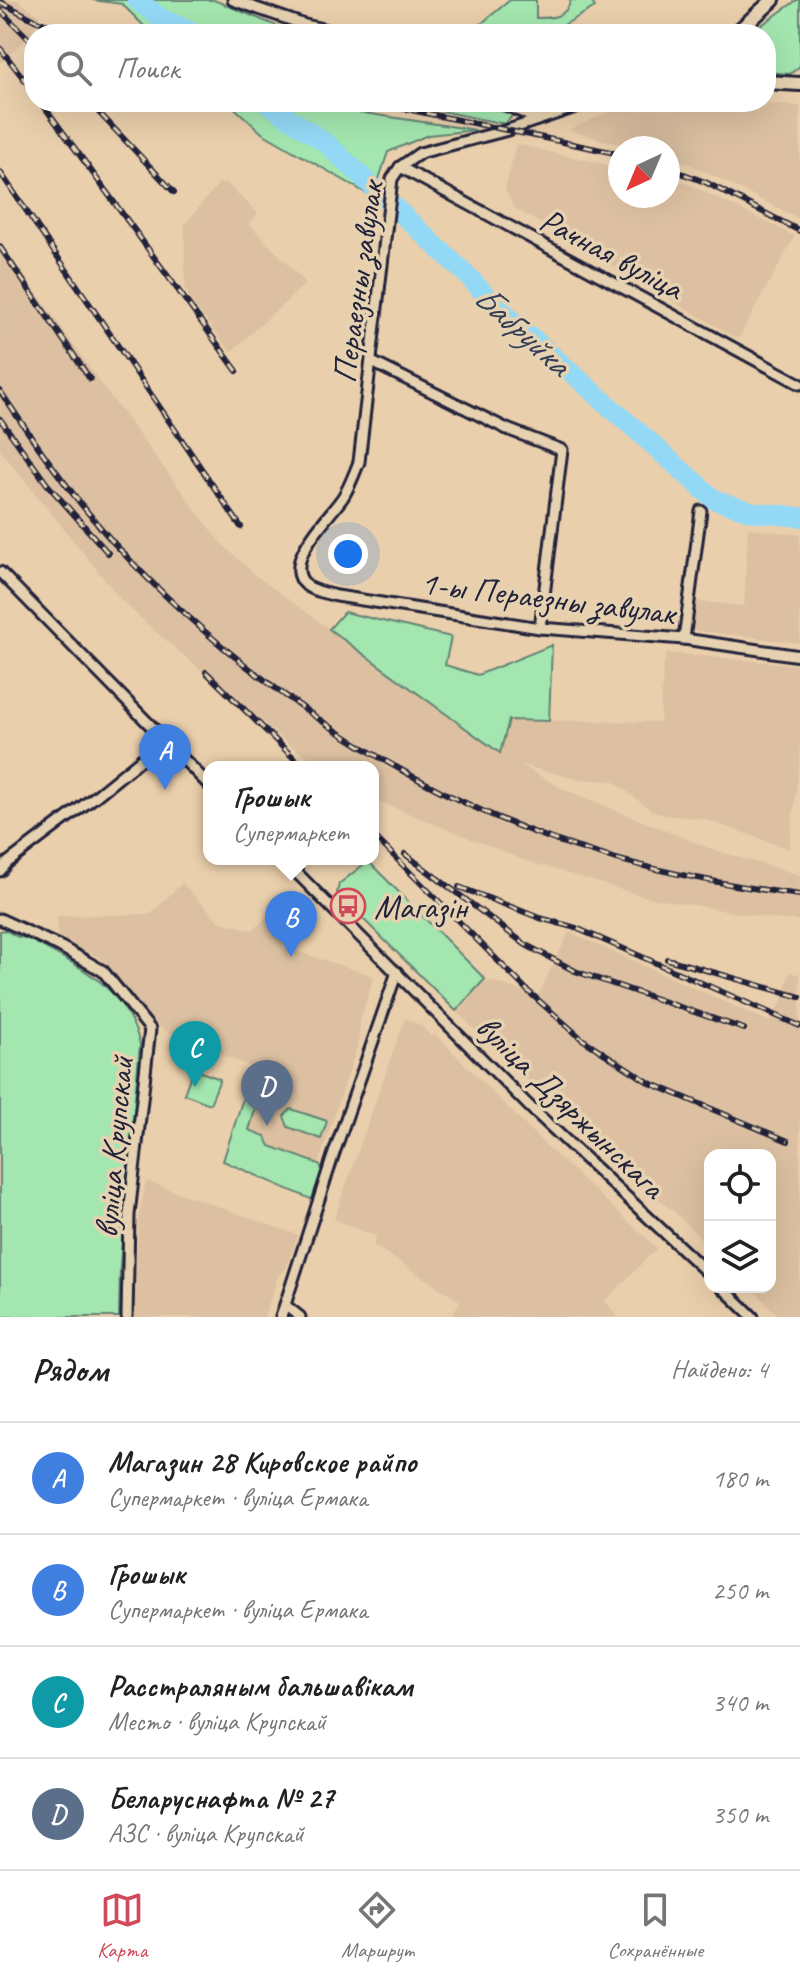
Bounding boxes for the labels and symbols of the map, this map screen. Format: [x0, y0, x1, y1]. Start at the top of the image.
north arrow [608, 136, 680, 208]
street label: Пераезны завулак [322, 175, 393, 385]
street label: Рачная вуліца [533, 198, 693, 310]
water label: Бабруйка [464, 274, 583, 388]
your location [328, 534, 368, 574]
street label: 1-ы Пераезны завулак [419, 561, 681, 635]
pin: A [139, 724, 191, 790]
place label: Магазін [374, 885, 469, 928]
bus stop icon: Магазін [329, 887, 367, 925]
pin: B [265, 891, 317, 957]
street label: вуліца Дзяржынскага [467, 1005, 676, 1209]
pin: C [169, 1021, 221, 1087]
street label: вуліца Крупскай [84, 1053, 143, 1239]
pin: D [241, 1060, 293, 1126]

